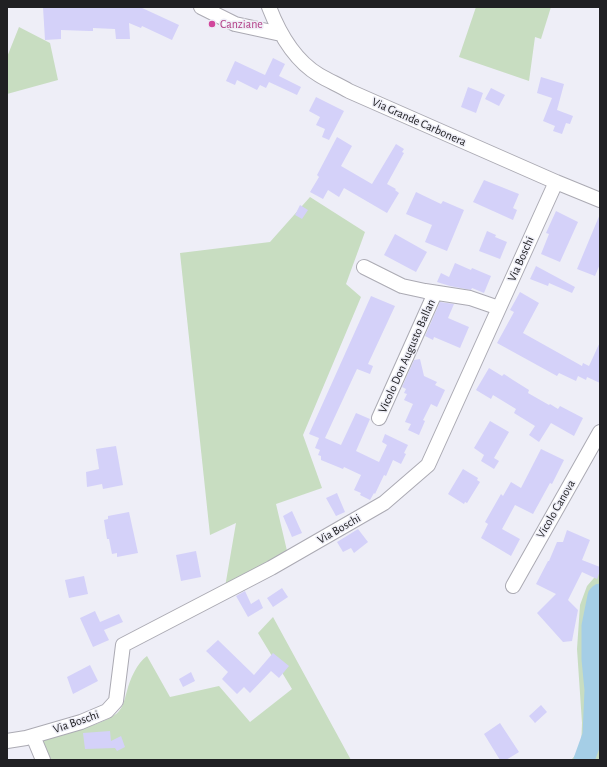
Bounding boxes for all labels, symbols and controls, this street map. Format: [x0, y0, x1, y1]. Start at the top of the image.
place label: Canziane [220, 17, 263, 31]
marker: Canziane [207, 19, 217, 29]
street label: Via Grande Carbonera [370, 95, 468, 149]
street label: Via Boschi [505, 234, 537, 284]
street label: Vicolo Don Augusto Ballan [375, 297, 439, 415]
street label: Vicolo Canova [534, 477, 578, 541]
street label: Via Boschi [315, 511, 363, 547]
street label: Via Boschi [51, 707, 101, 737]

